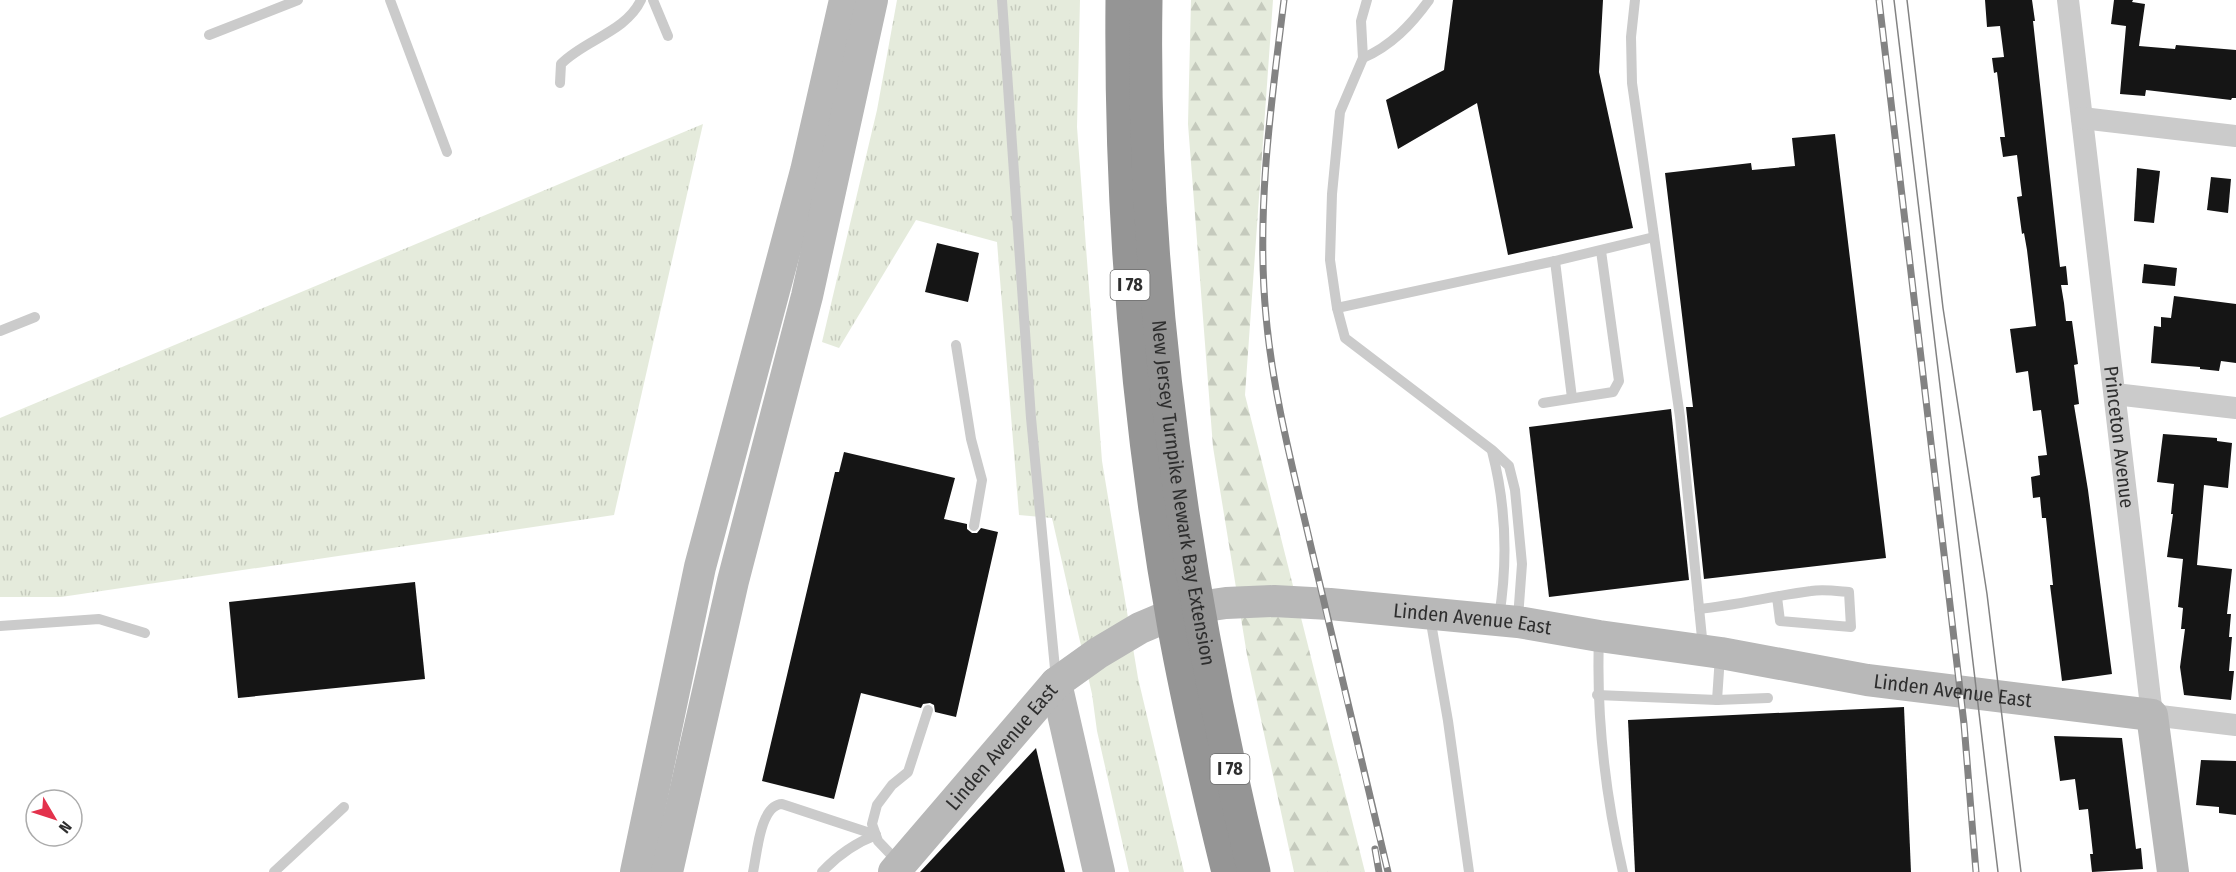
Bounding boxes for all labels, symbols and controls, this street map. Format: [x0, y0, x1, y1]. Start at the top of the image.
road number: I 78 [1110, 270, 1150, 300]
street label: New Jersey Turnpike Newark Bay Extension [1147, 319, 1221, 668]
street label: Princeton Avenue [2099, 365, 2140, 509]
street label: Linden Avenue East [1392, 598, 1554, 640]
street label: Linden Avenue East [1872, 669, 2034, 712]
street label: Linden Avenue East [940, 678, 1063, 815]
road number: I 78 [1210, 754, 1250, 784]
north arrow [24, 788, 84, 848]
text: N [55, 817, 76, 837]

